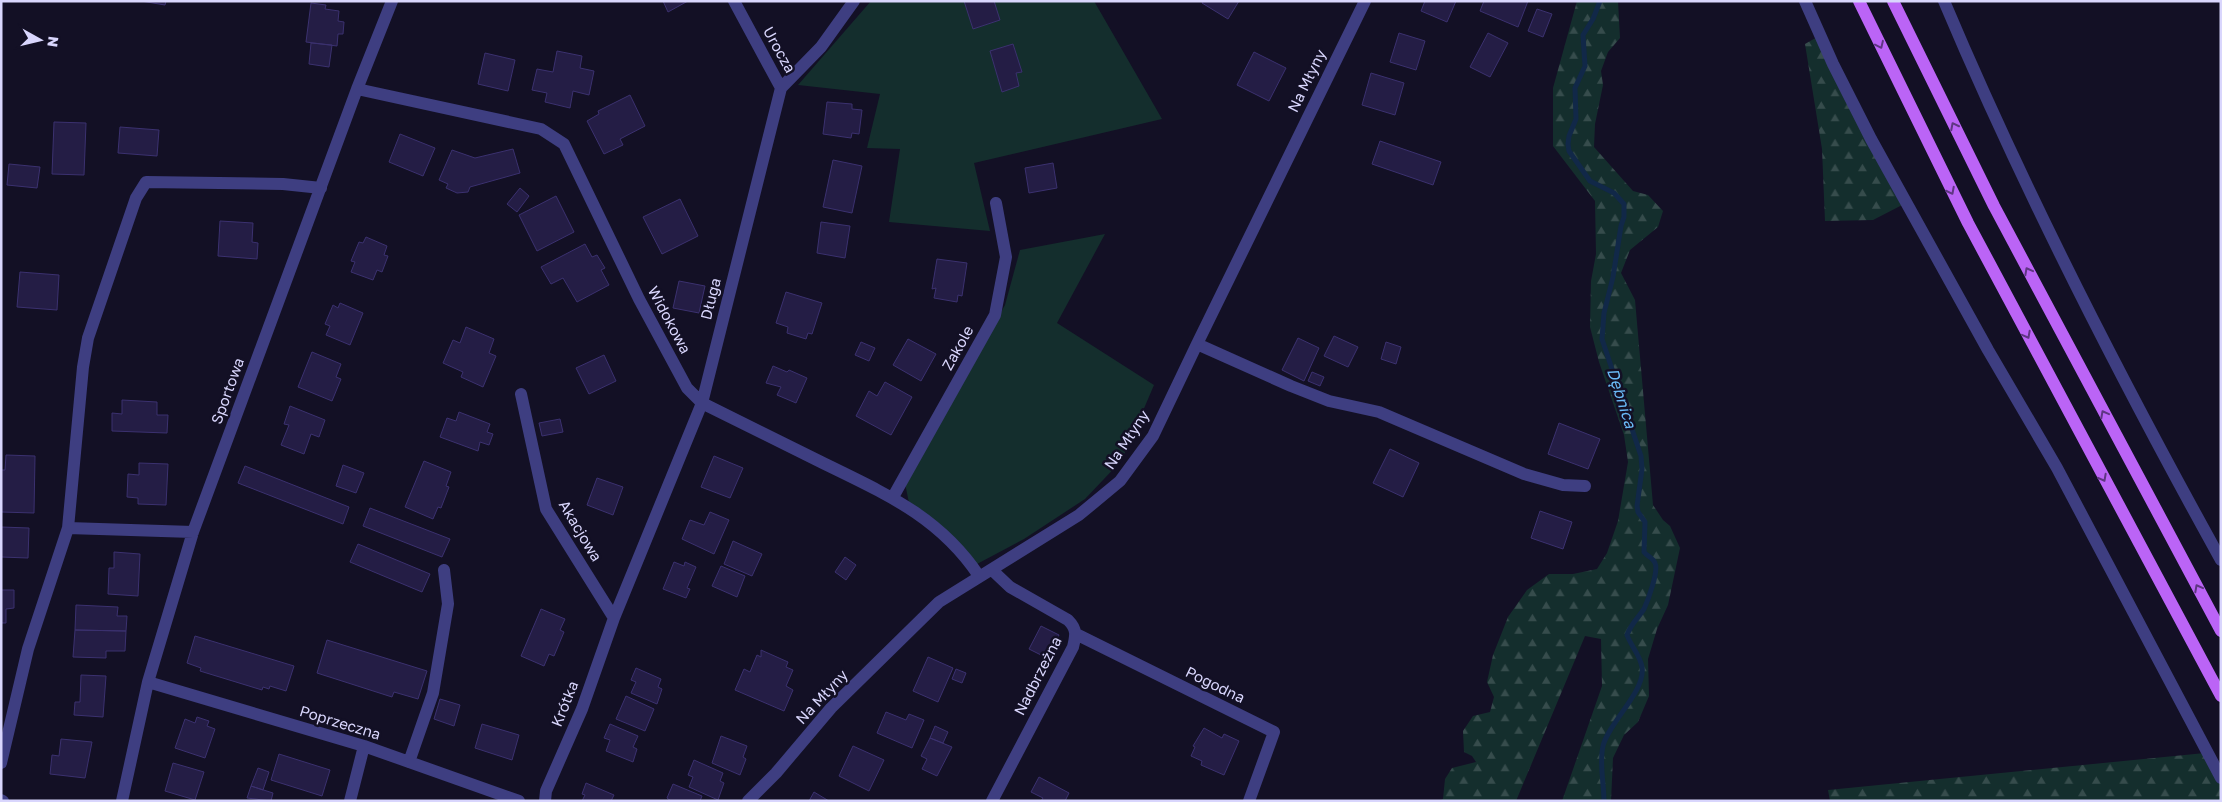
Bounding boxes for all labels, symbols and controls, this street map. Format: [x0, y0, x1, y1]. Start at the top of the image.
north arrow [15, 15, 65, 65]
street label: Urocza [760, 23, 800, 76]
text: N [44, 35, 63, 48]
one-way arrow [1874, 40, 1884, 49]
street label: Na Młyny [1283, 46, 1329, 115]
one-way arrow [1950, 122, 1960, 131]
one-way arrow [1945, 186, 1956, 195]
one-way arrow [2024, 267, 2034, 276]
street label: Długa [696, 276, 724, 322]
street label: Widokowa [645, 283, 695, 356]
street label: Zakole [938, 322, 977, 373]
one-way arrow [2021, 330, 2031, 339]
street label: Sportowa [207, 355, 247, 426]
water label: Dębnica [1603, 365, 1641, 432]
street label: Na Młyny [1100, 406, 1153, 473]
one-way arrow [2100, 410, 2110, 419]
one-way arrow [2097, 473, 2107, 482]
street label: Akacjowa [556, 497, 606, 564]
one-way arrow [2194, 584, 2204, 593]
street label: Nadbrzeżna [1010, 633, 1065, 718]
street label: Pogodna [1183, 662, 1248, 706]
street label: Na Młyny [792, 665, 851, 727]
street label: Krótka [547, 678, 581, 729]
street label: Poprzeczna [298, 701, 383, 743]

